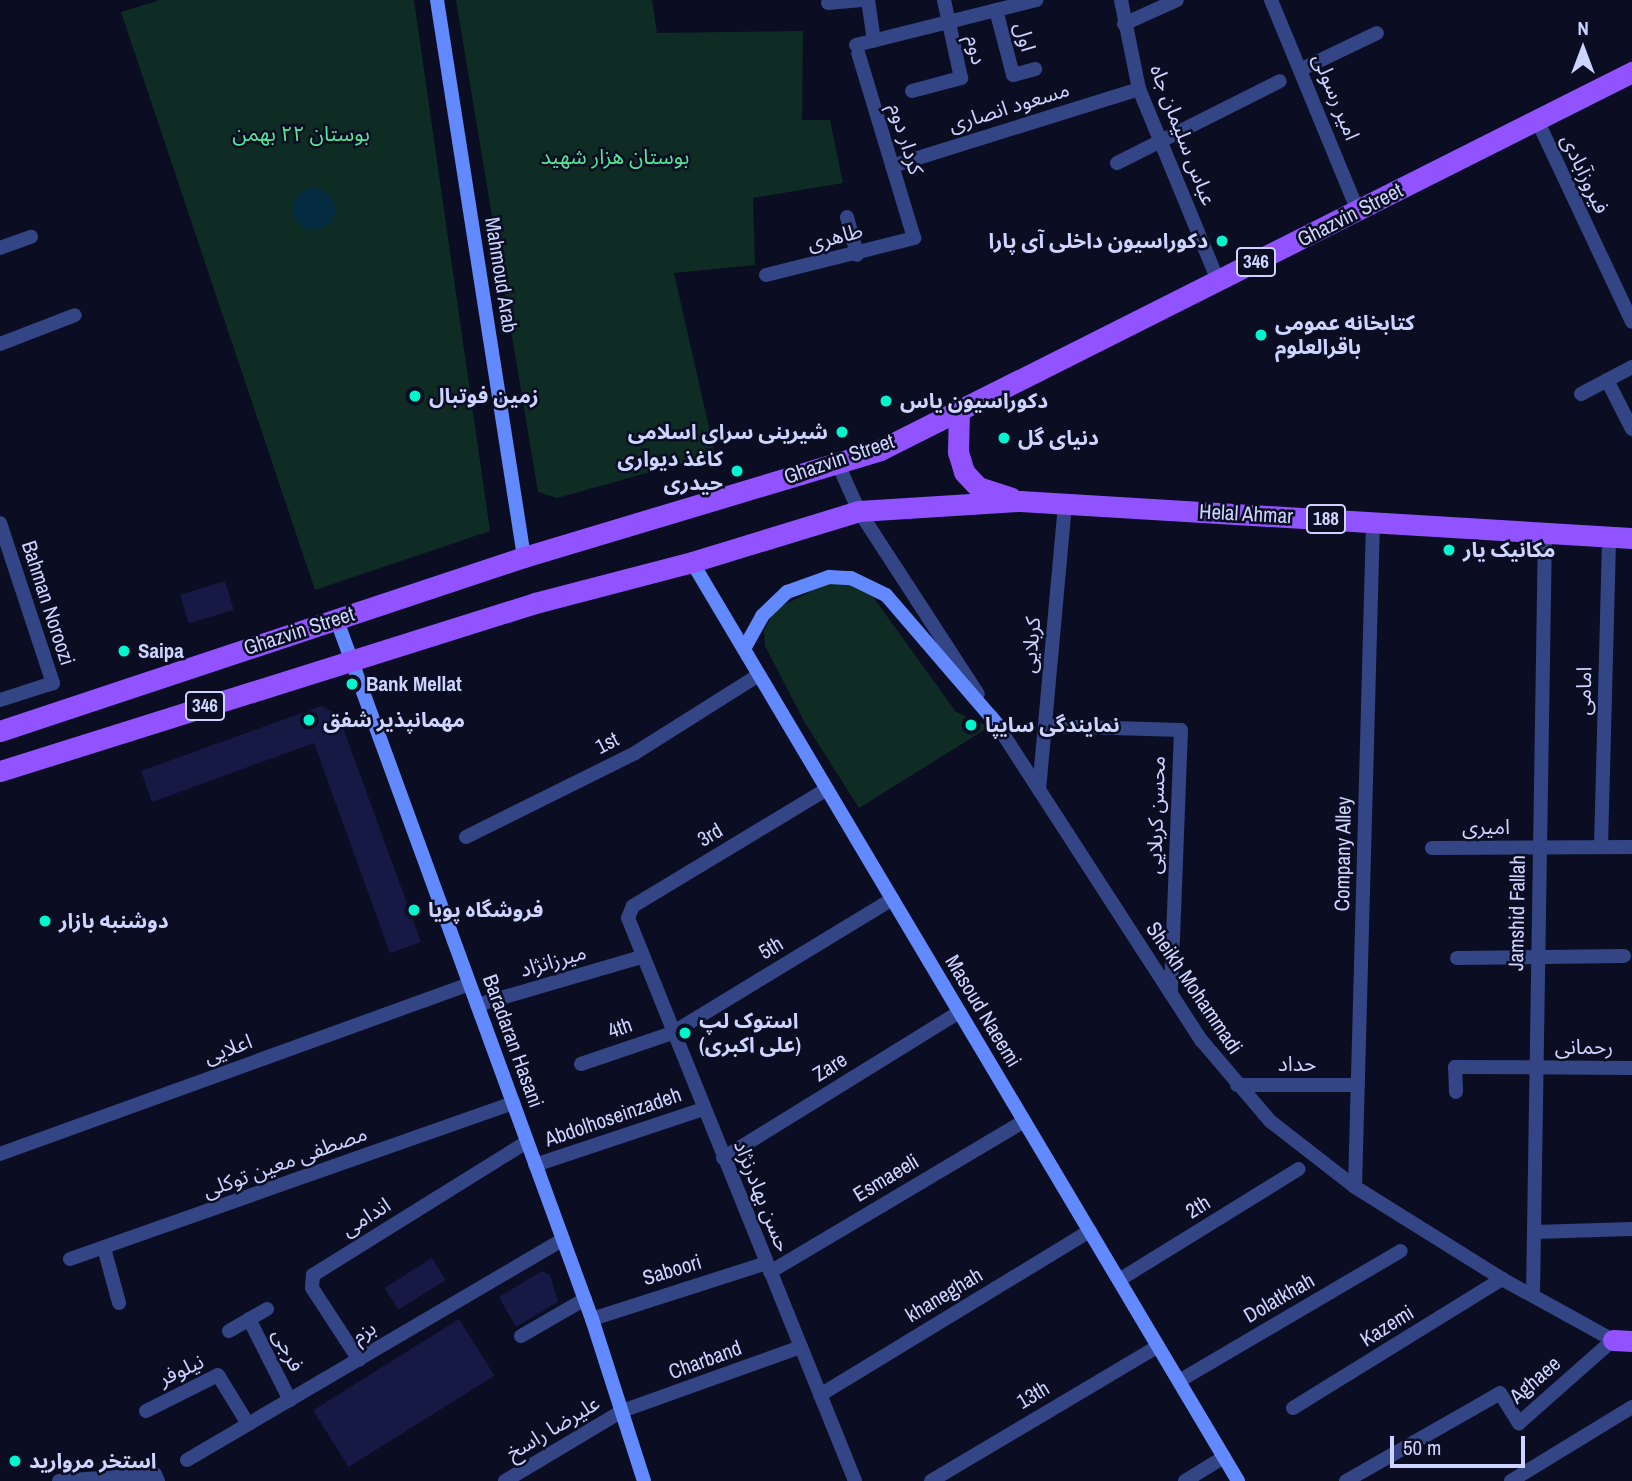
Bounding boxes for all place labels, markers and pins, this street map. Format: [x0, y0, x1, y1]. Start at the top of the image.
place label: دکوراسیون داخلی آی پارا [989, 228, 1208, 254]
marker: دکوراسیون داخلی آی پارا [1214, 233, 1230, 249]
place label: کتابخانه عمومی باقرالعلوم [1275, 310, 1415, 360]
marker: کتابخانه عمومی باقرالعلوم [1253, 327, 1269, 343]
place label: زمین فوتبال [429, 383, 539, 409]
marker: زمین فوتبال [407, 388, 423, 404]
place label: دکوراسیون یاس [900, 388, 1048, 414]
marker: دکوراسیون یاس [878, 393, 894, 409]
place label: شیرینی سرای اسلامی [628, 419, 828, 445]
marker: شیرینی سرای اسلامی [834, 424, 850, 440]
place label: دنیای گل [1018, 425, 1099, 451]
marker: دنیای گل [996, 430, 1012, 446]
place label: کاغذ دیواری حیدری [617, 446, 723, 496]
marker: کاغذ دیواری حیدری [729, 463, 745, 479]
place label: مکانیک یار [1463, 537, 1555, 563]
marker: مکانیک یار [1441, 542, 1457, 558]
place label: Saipa [138, 638, 184, 664]
marker: Saipa [116, 643, 132, 659]
place label: Bank Mellat [366, 671, 462, 697]
marker: Bank Mellat [344, 676, 360, 692]
place label: مهمانپذیر شفق [323, 707, 465, 733]
marker: مهمانپذیر شفق [301, 712, 317, 728]
place label: نمایندگی سایپا [985, 712, 1120, 738]
marker: نمایندگی سایپا [963, 717, 979, 733]
place label: فروشگاه پویا [428, 897, 543, 923]
marker: فروشگاه پویا [406, 902, 422, 918]
place label: دوشنبه بازار [59, 908, 169, 934]
marker: دوشنبه بازار [37, 913, 53, 929]
place label: استوک لپ (علی اکبری) [699, 1008, 801, 1058]
marker: استوک لپ (علی اکبری) [677, 1025, 693, 1041]
place label: استخر مروارید [29, 1448, 157, 1474]
marker: استخر مروارید [7, 1453, 23, 1469]

